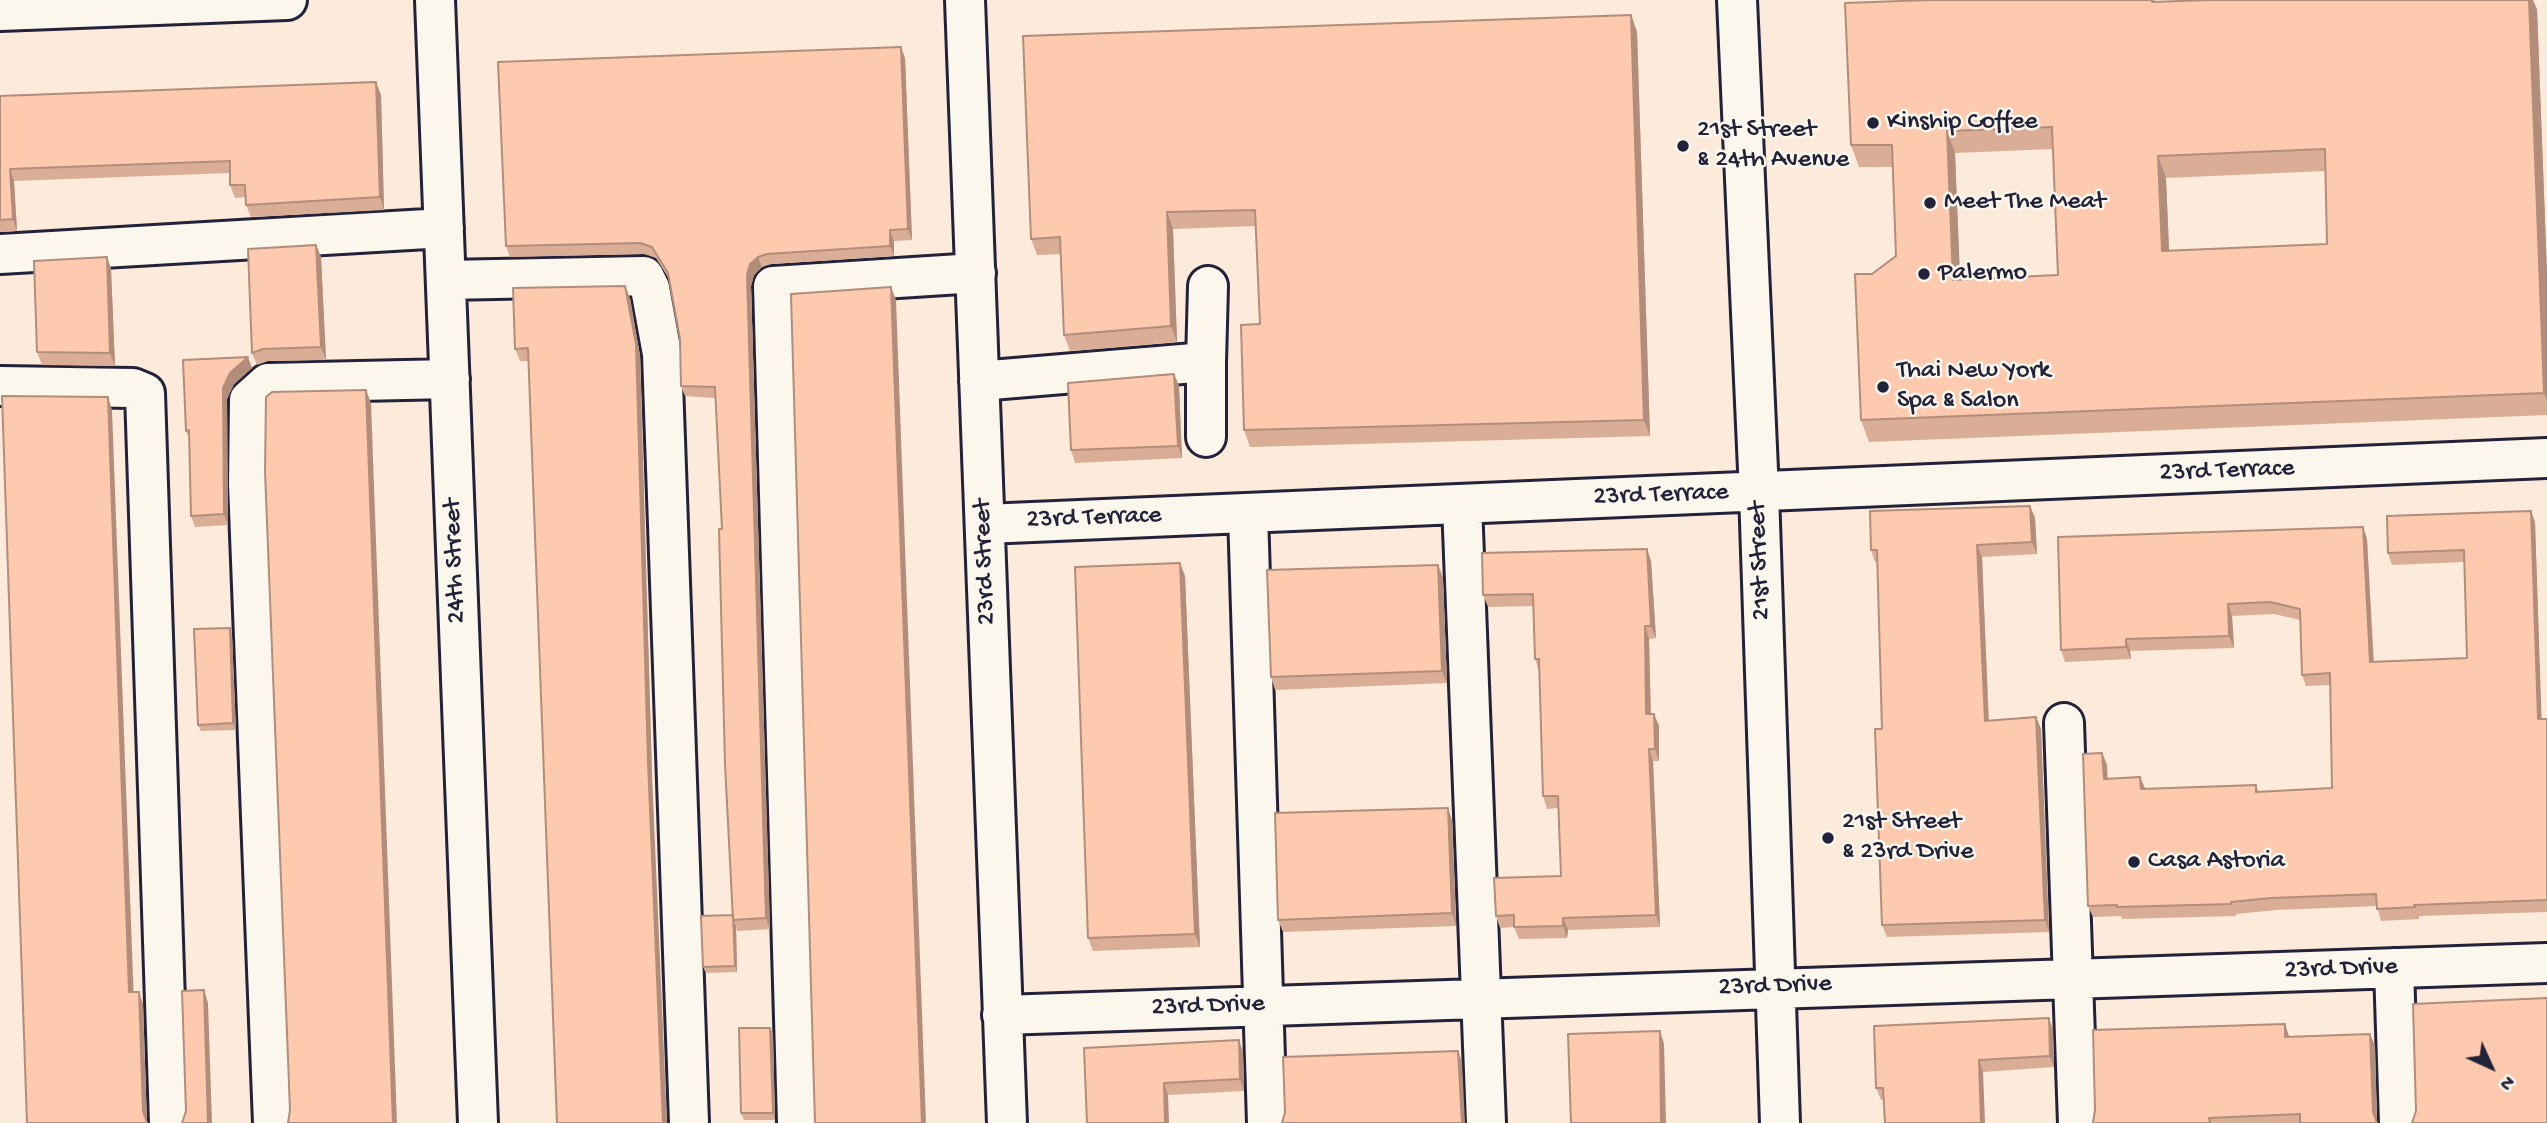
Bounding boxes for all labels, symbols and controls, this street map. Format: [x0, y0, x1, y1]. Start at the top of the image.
place label: Kinship Coffee [1887, 107, 2038, 139]
place label: 21st Street & 24th Avenue [1697, 115, 1849, 176]
marker: Kinship Coffee [1865, 115, 1881, 131]
marker: 21st Street & 24th Avenue [1675, 138, 1691, 154]
place label: Meet The Meat [1944, 187, 2106, 219]
marker: Meet The Meat [1922, 195, 1938, 211]
place label: Palermo [1938, 258, 2027, 290]
marker: Palermo [1916, 266, 1932, 282]
place label: Thai New York Spa & Salon [1897, 356, 2050, 418]
marker: Thai New York Spa & Salon [1875, 379, 1891, 395]
street label: 23rd Terrace [2159, 454, 2295, 490]
street label: 23rd Terrace [1593, 478, 1729, 514]
street label: 24th Street [438, 498, 474, 624]
street label: 23rd Street [968, 498, 1004, 626]
street label: 23rd Terrace [1026, 501, 1162, 537]
street label: 21st Street [1743, 501, 1779, 621]
place label: 21st Street & 23rd Drive [1842, 807, 1974, 868]
marker: 21st Street & 23rd Drive [1820, 830, 1836, 846]
place label: Casa Astoria [2148, 846, 2285, 878]
marker: Casa Astoria [2126, 854, 2142, 870]
street label: 23rd Drive [2284, 952, 2398, 988]
street label: 23rd Drive [1718, 969, 1832, 1005]
street label: 23rd Drive [1151, 989, 1265, 1025]
north arrow [2456, 1032, 2526, 1102]
text: N [2494, 1070, 2519, 1095]

